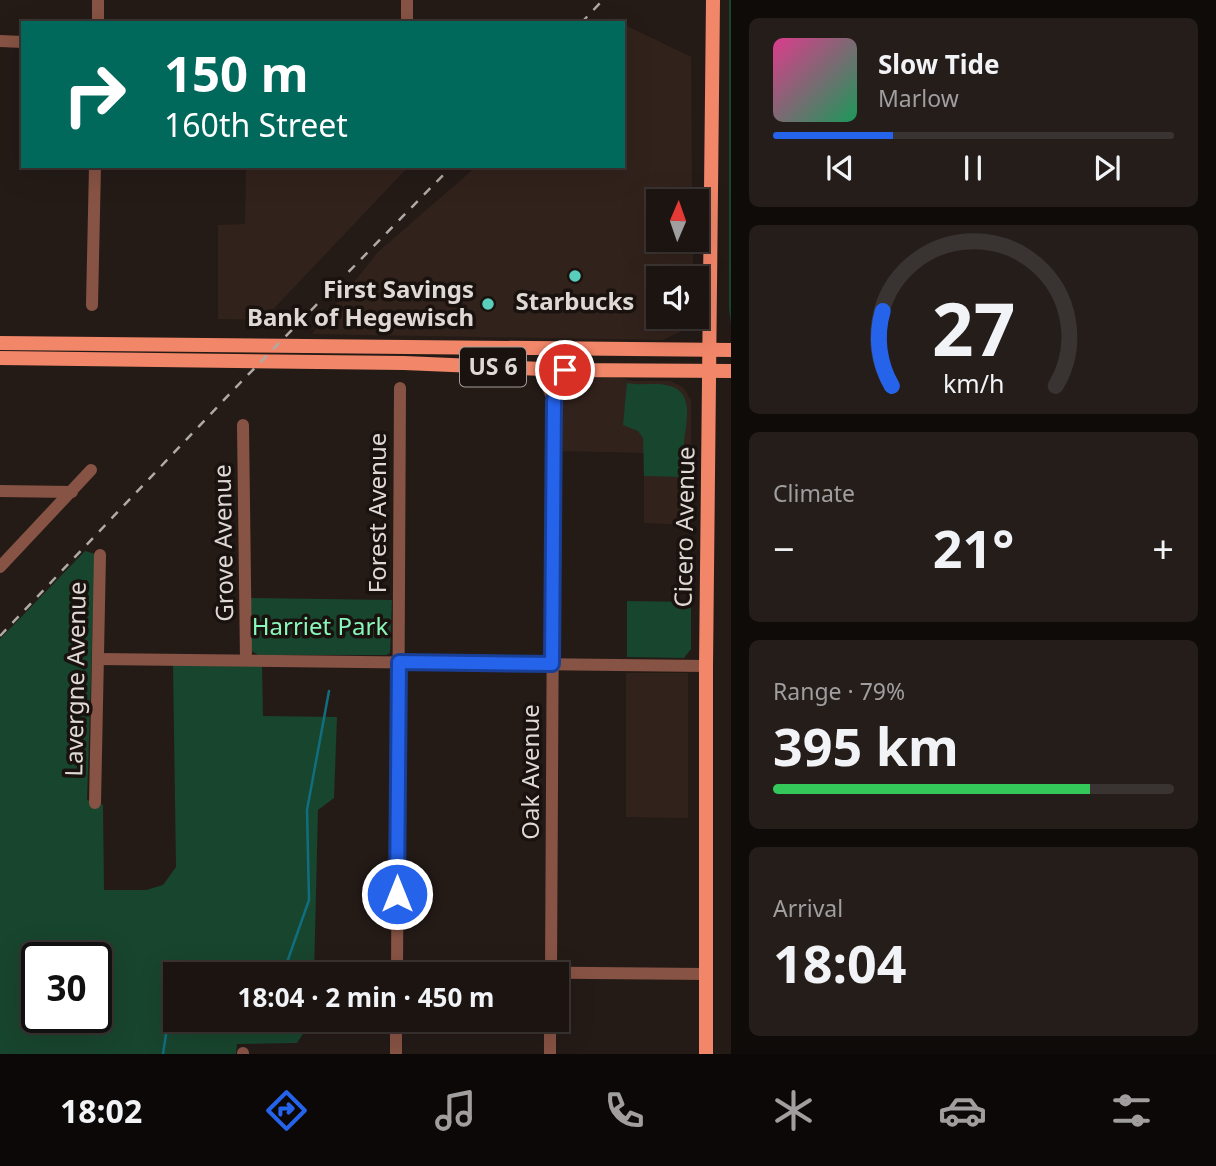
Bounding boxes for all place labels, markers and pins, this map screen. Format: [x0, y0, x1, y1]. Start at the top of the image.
marker: Starbucks [567, 268, 583, 284]
place label: First Savings Bank of Hegewisch [247, 272, 474, 333]
place label: Starbucks [516, 284, 634, 317]
marker: First Savings Bank of Hegewisch [480, 296, 496, 312]
pin [535, 340, 595, 400]

